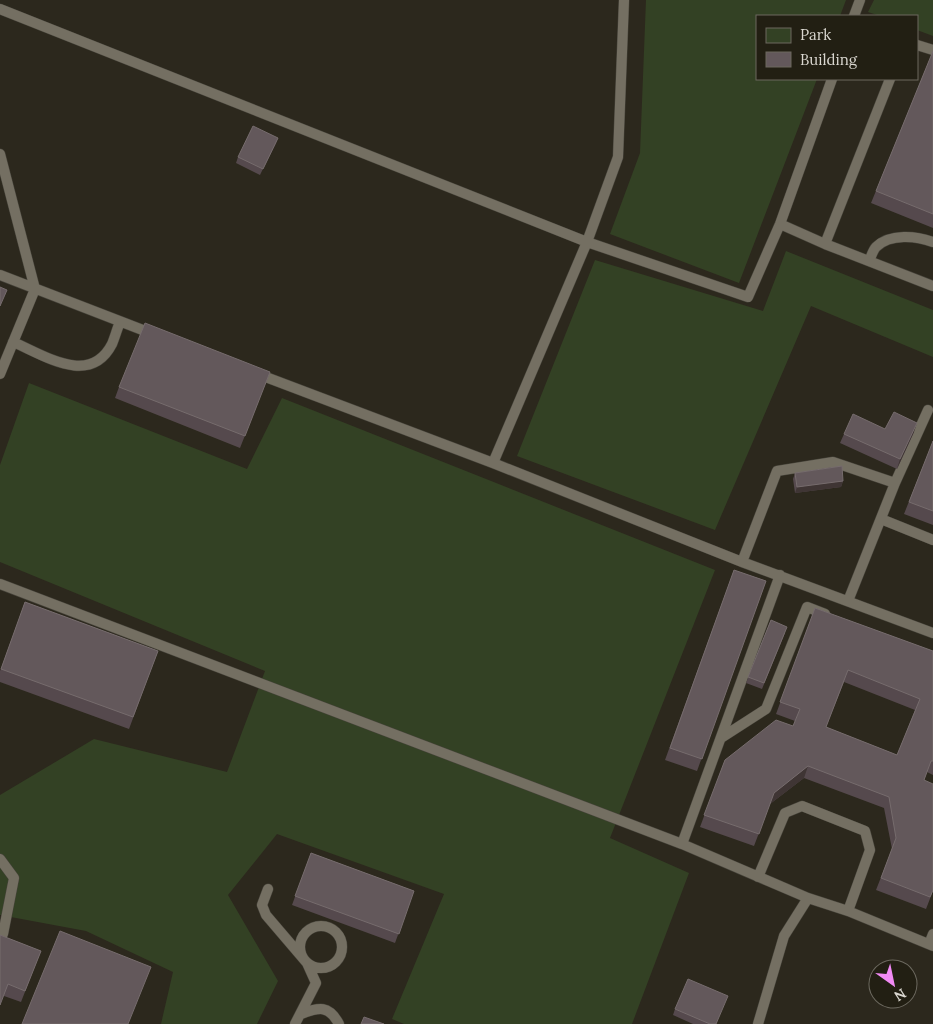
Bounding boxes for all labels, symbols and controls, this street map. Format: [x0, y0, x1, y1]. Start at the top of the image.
legend [756, 15, 918, 80]
text: Park [800, 25, 831, 44]
text: Building [800, 50, 858, 69]
north arrow [868, 959, 918, 1009]
text: N [890, 984, 910, 1005]

